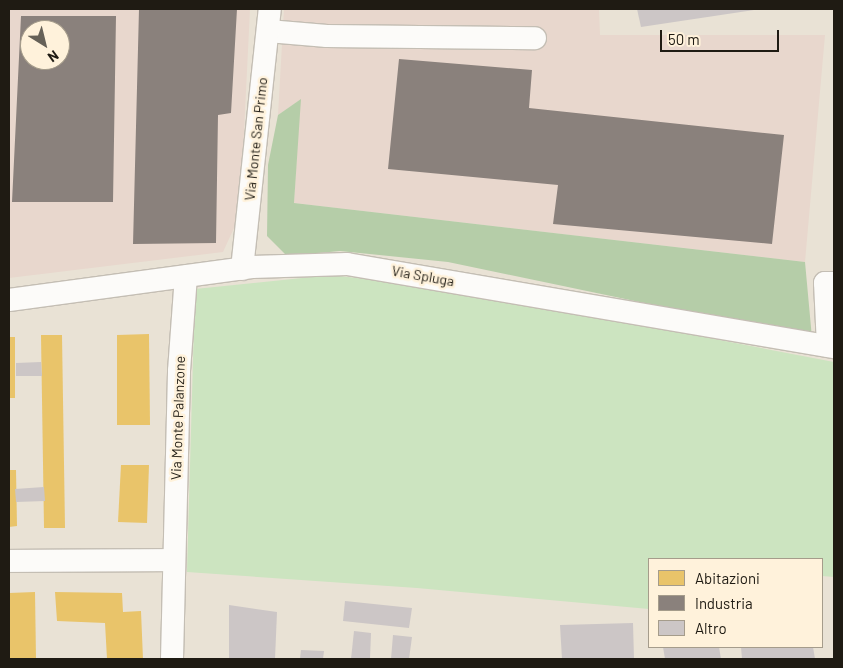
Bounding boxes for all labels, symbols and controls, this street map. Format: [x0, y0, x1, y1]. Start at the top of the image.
north arrow [20, 20, 70, 70]
scale bar [663, 20, 782, 52]
text: 50 m [668, 30, 700, 48]
text: N [45, 47, 62, 66]
street label: Via Monte San Primo [241, 77, 271, 201]
street label: Via Spluga [390, 262, 456, 290]
street label: Via Monte Palanzone [167, 356, 189, 480]
legend [648, 558, 823, 648]
text: Abitazioni [695, 569, 760, 587]
text: Industria [695, 594, 753, 612]
text: Altro [695, 619, 727, 637]

